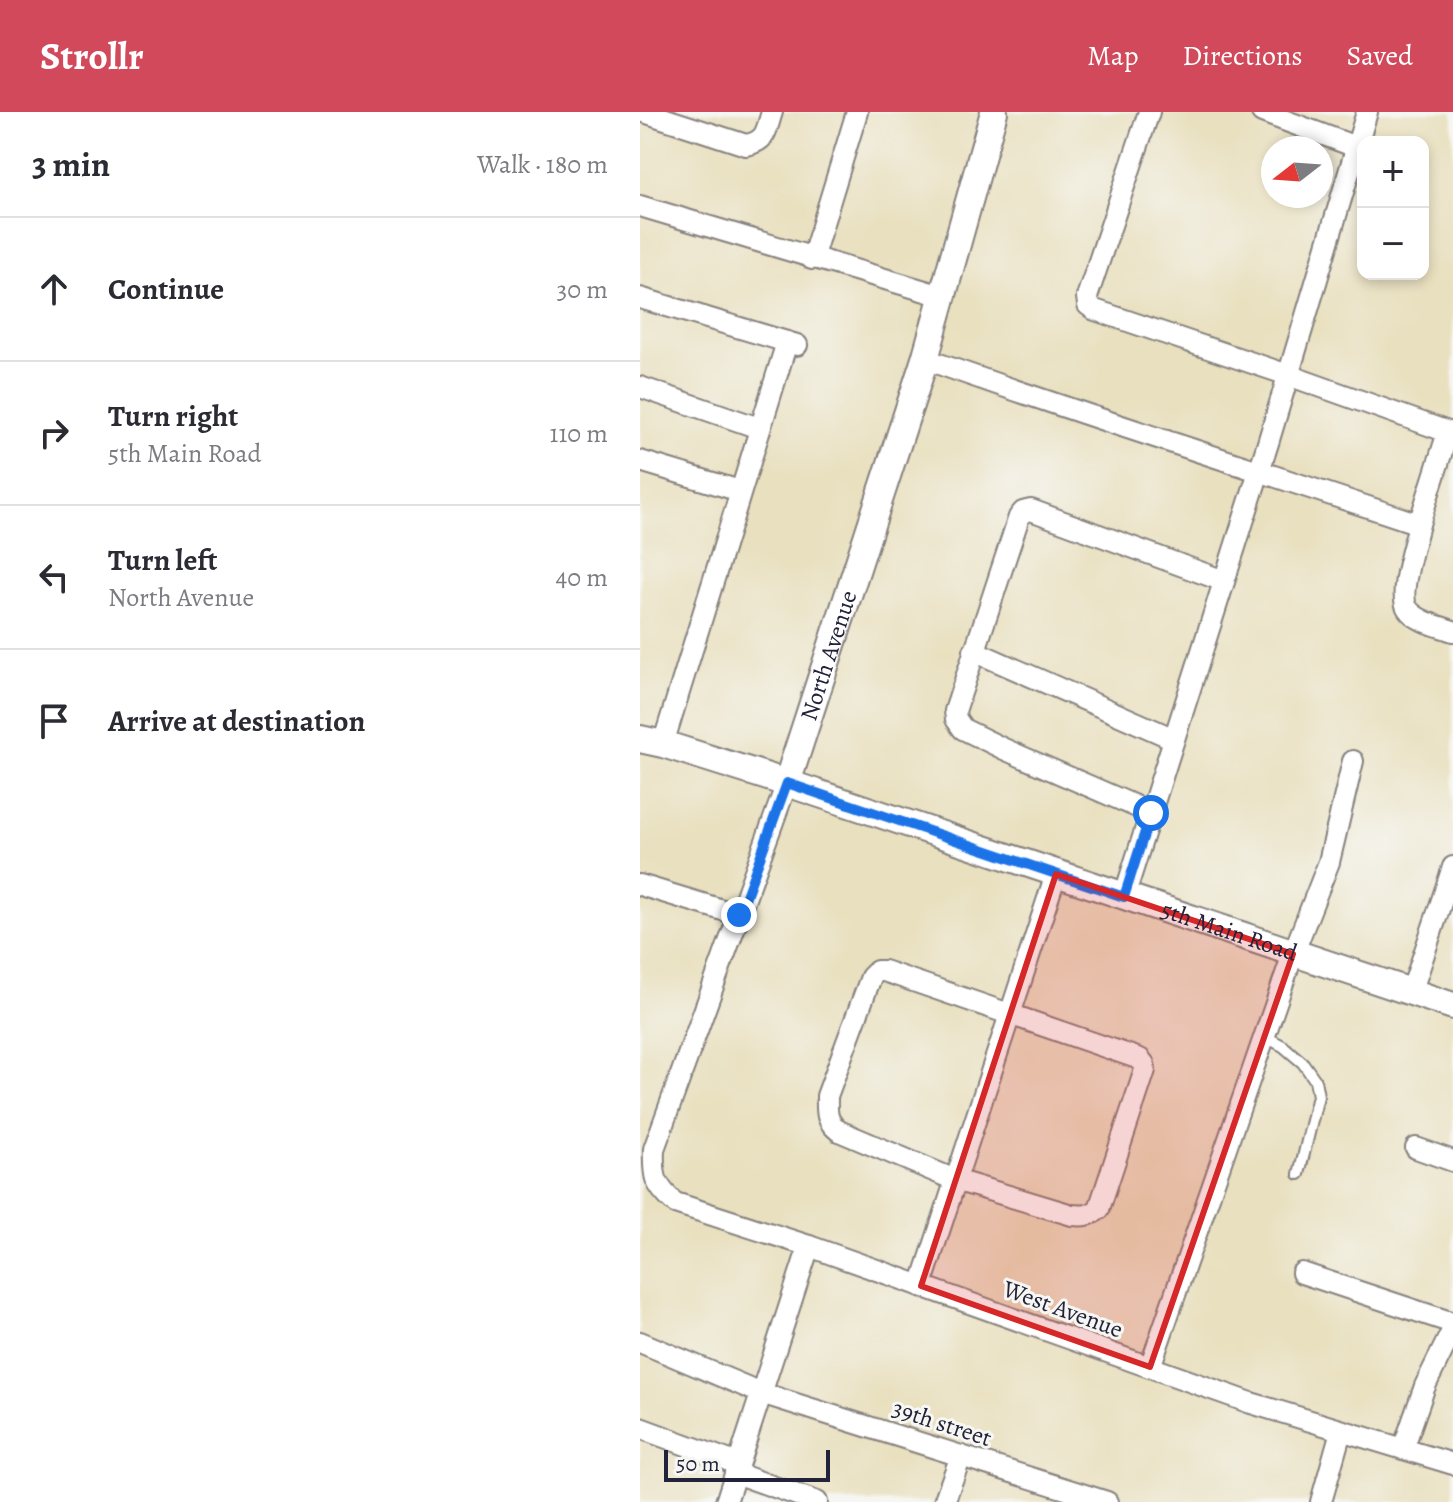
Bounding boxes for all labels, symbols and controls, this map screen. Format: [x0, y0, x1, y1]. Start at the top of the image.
text: Strollr [40, 30, 144, 82]
text: Map [1087, 37, 1138, 75]
text: Directions [1182, 37, 1303, 75]
text: Saved [1347, 37, 1413, 75]
north arrow [1261, 136, 1333, 208]
map controls [1357, 136, 1429, 280]
button: + [1357, 136, 1429, 208]
text: 3 min [32, 141, 110, 188]
text: Walk · 180 m [477, 147, 608, 182]
button: − [1357, 208, 1429, 280]
icon: ahead [32, 267, 76, 311]
text: Continue [108, 269, 224, 309]
text: 30 m [557, 272, 608, 307]
text: Turn right [108, 396, 238, 436]
icon: right [32, 411, 76, 455]
text: 110 m [550, 416, 608, 451]
text: 5th Main Road [108, 436, 262, 471]
text: Turn left [108, 540, 217, 580]
icon: left [32, 555, 76, 599]
text: 40 m [556, 560, 608, 595]
text: North Avenue [108, 580, 254, 615]
street label: North Avenue [792, 586, 865, 725]
icon: arrive [32, 699, 76, 743]
text: Arrive at destination [108, 701, 365, 741]
route start [1133, 795, 1169, 831]
street label: 5th Main Road [1157, 893, 1302, 969]
route end [721, 897, 757, 933]
street label: West Avenue [998, 1272, 1127, 1345]
street label: 39th street [888, 1392, 996, 1454]
scale bar [664, 1446, 830, 1482]
text: 50 m [676, 1449, 720, 1479]

